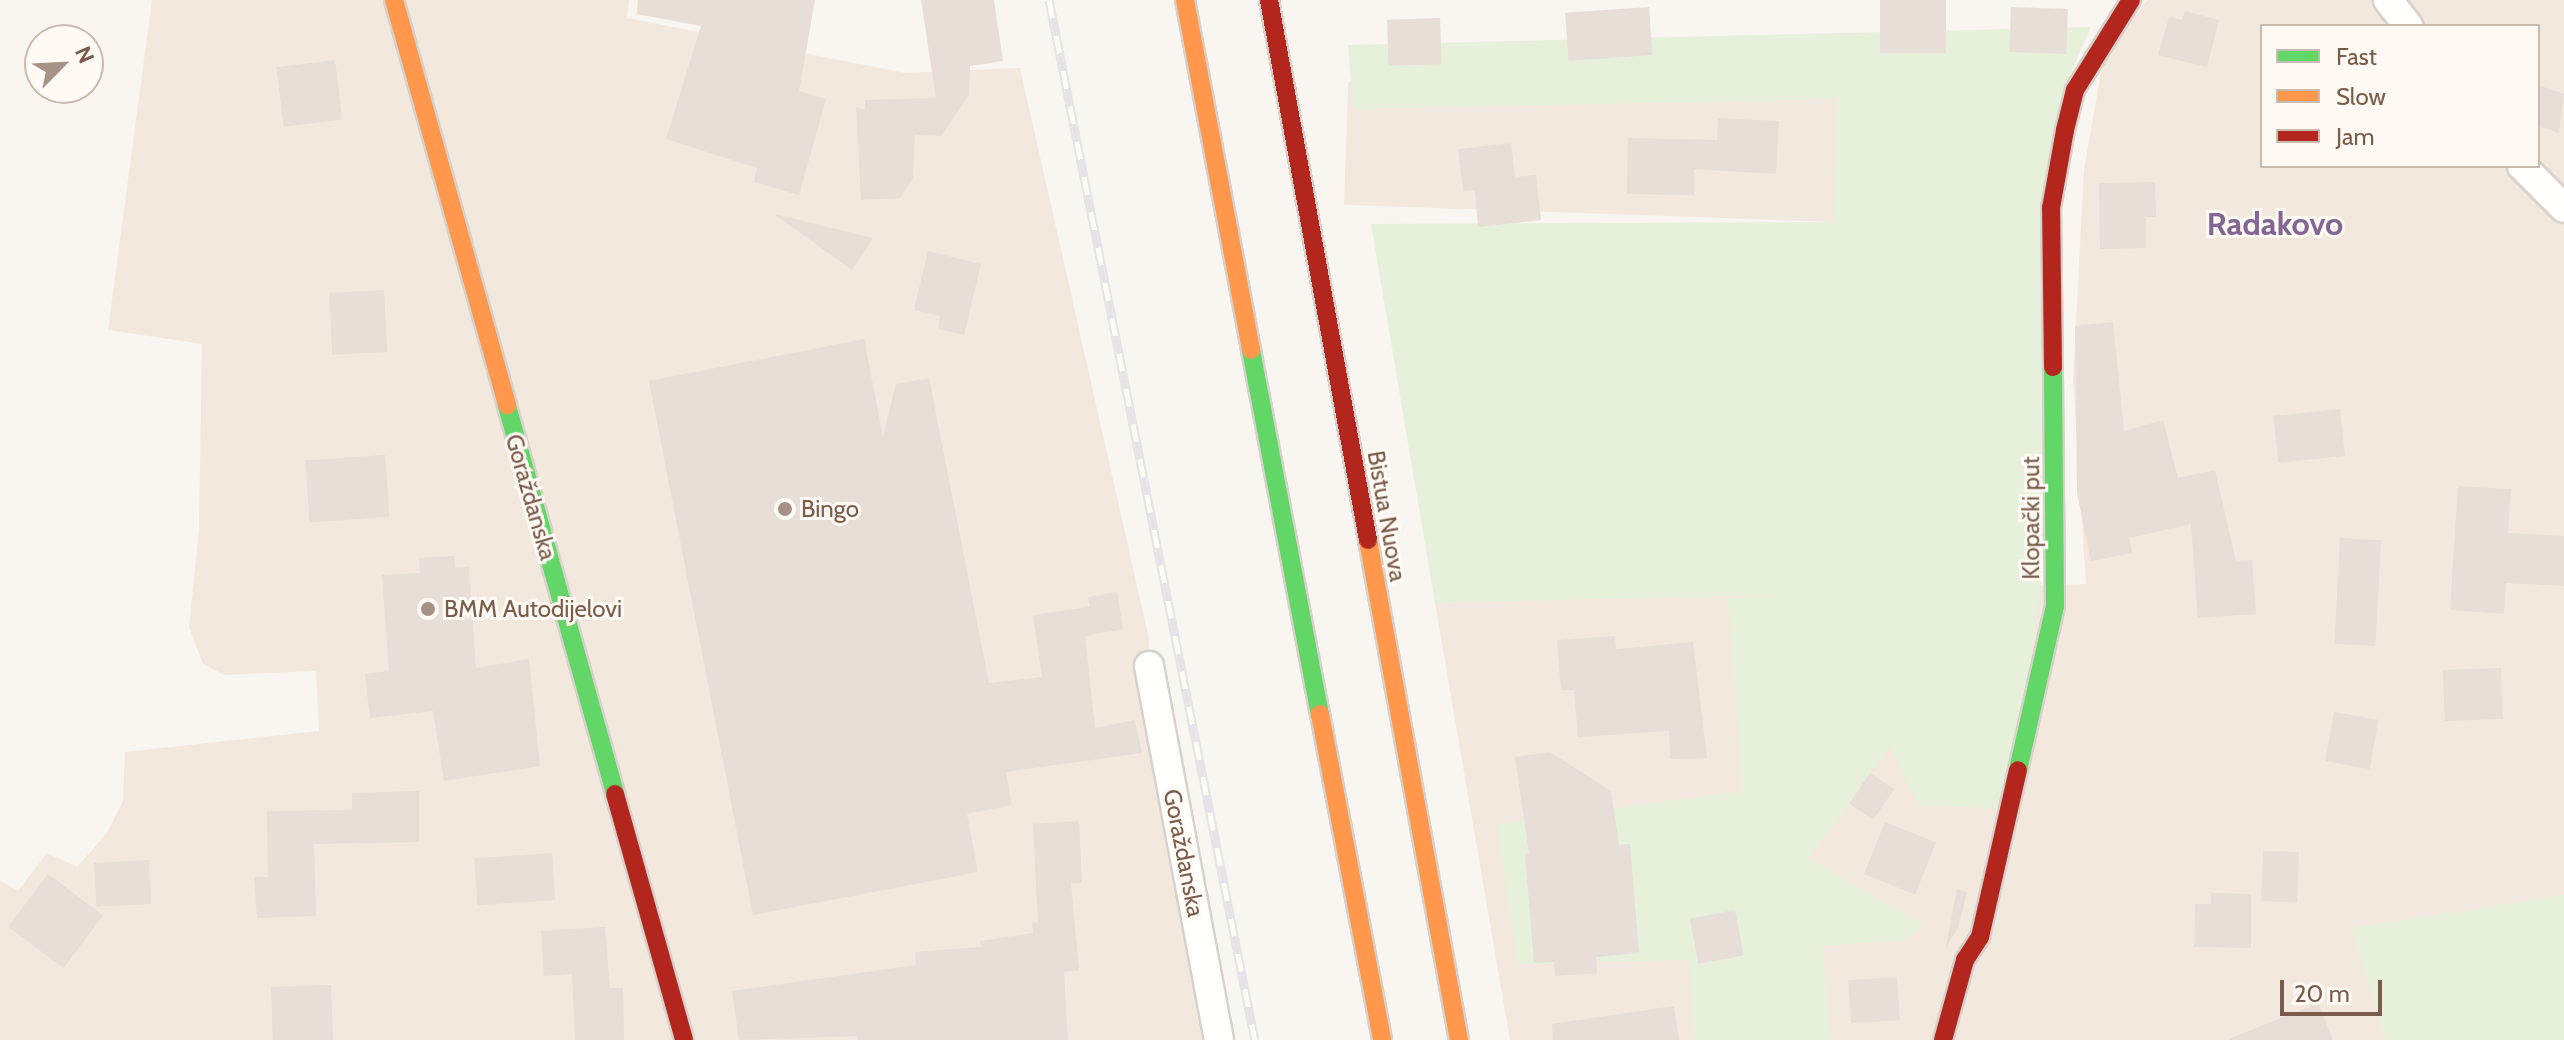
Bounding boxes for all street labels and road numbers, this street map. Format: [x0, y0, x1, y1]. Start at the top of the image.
street label: Goraždanska [499, 431, 563, 563]
street label: Bistua Nuova [1361, 448, 1413, 584]
street label: Klopački put [2017, 456, 2045, 580]
street label: Goraždanska [1158, 787, 1210, 919]

